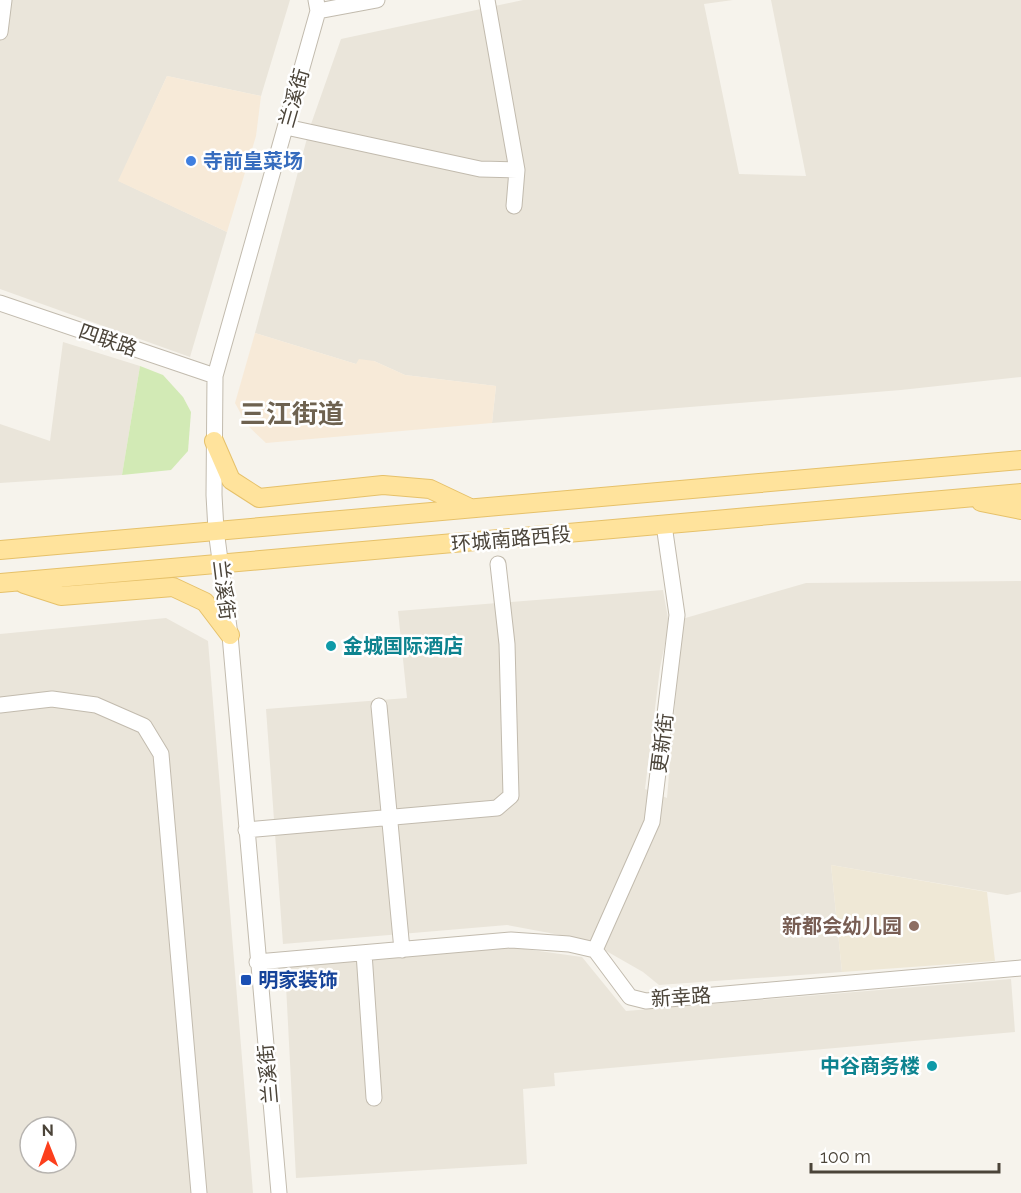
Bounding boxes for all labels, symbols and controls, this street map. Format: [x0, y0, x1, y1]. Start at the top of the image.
street label: 兰溪街 [274, 66, 314, 130]
place label: 寺前皇菜场 [203, 149, 303, 173]
marker: 寺前皇菜场 [184, 154, 198, 168]
street label: 四联路 [76, 319, 140, 361]
district label: 三江街道 [240, 399, 344, 429]
street label: 环城南路西段 [450, 522, 572, 556]
street label: 兰溪街 [208, 559, 240, 621]
place label: 金城国际酒店 [343, 634, 463, 658]
marker: 金城国际酒店 [324, 639, 338, 653]
street label: 更新街 [646, 712, 678, 774]
place label: 新都会幼儿园 [782, 914, 902, 938]
marker: 新都会幼儿园 [907, 919, 921, 933]
place label: 明家装饰 [258, 968, 338, 992]
marker: 明家装饰 [239, 973, 253, 987]
street label: 新幸路 [650, 983, 712, 1011]
street label: 兰溪街 [253, 1043, 283, 1105]
place label: 中谷商务楼 [820, 1054, 920, 1078]
marker: 中谷商务楼 [925, 1059, 939, 1073]
north arrow [18, 1115, 78, 1175]
text: N [41, 1121, 54, 1140]
scale bar [811, 1136, 998, 1174]
text: 100 m [820, 1146, 871, 1167]

